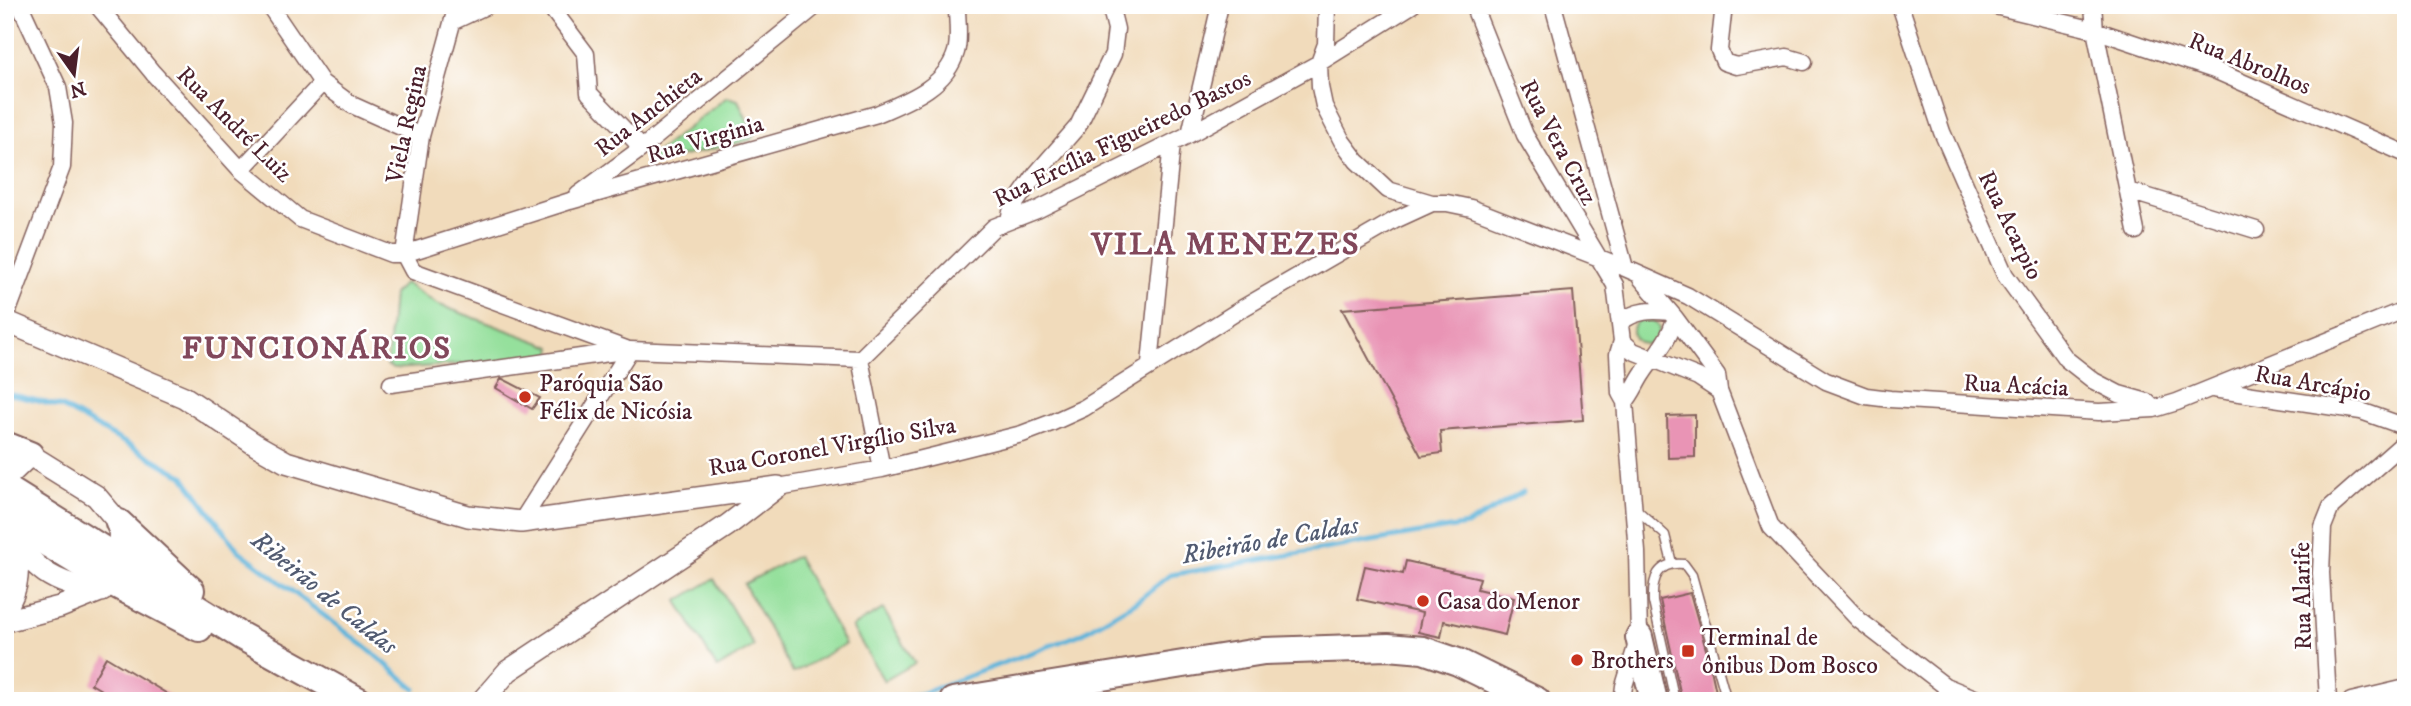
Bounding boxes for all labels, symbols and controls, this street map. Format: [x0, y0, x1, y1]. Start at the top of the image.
street label: Rua Abrolhos [2184, 26, 2315, 102]
north arrow [38, 38, 108, 108]
street label: Rua André Luiz [170, 60, 299, 190]
street label: Rua Anchieta [589, 61, 709, 164]
street label: Viela Regina [380, 62, 434, 187]
street label: Rua Ercília Figueiredo Bastos [989, 63, 1256, 214]
street label: Rua Vera Cruz [1513, 75, 1604, 211]
text: N [67, 76, 88, 102]
street label: Rua Virginia [644, 109, 768, 171]
street label: Rua Acarpio [1971, 166, 2049, 285]
district label: VILA MENEZES [1089, 225, 1361, 265]
district label: FUNCIONÁRIOS [182, 328, 452, 369]
street label: Rua Arcápio [2252, 359, 2373, 409]
street label: Rua Acácia [1963, 368, 2070, 404]
place label: Paróquia São Félix de Nicósia [539, 369, 693, 427]
marker: Paróquia São Félix de Nicósia [517, 389, 533, 405]
street label: Rua Coronel Virgílio Silva [706, 410, 959, 484]
water label: Ribeirão de Caldas [1178, 509, 1362, 572]
water label: Ribeirão de Caldas [243, 523, 405, 663]
street label: Rua Alarife [2287, 542, 2319, 650]
place label: Casa do Menor [1437, 587, 1580, 617]
marker: Casa do Menor [1415, 593, 1431, 609]
place label: Terminal de ônibus Dom Bosco [1702, 623, 1878, 681]
marker: Terminal de ônibus Dom Bosco [1680, 643, 1696, 659]
place label: Brothers [1591, 646, 1674, 676]
marker: Brothers [1569, 652, 1585, 668]

